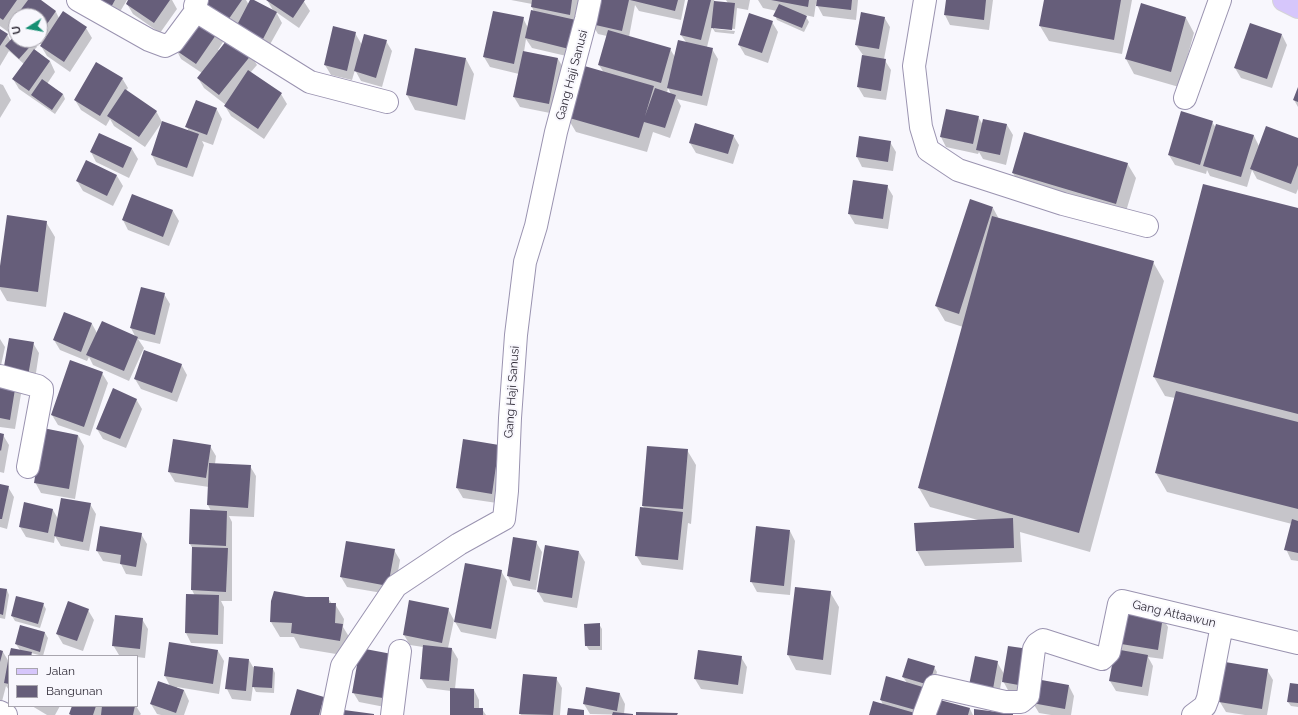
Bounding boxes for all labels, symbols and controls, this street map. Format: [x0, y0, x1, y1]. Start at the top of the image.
north arrow [8, 8, 48, 48]
text: U [10, 25, 24, 35]
street label: Gang Haji Sanusi [553, 28, 591, 122]
street label: Gang Haji Sanusi [502, 345, 522, 439]
street label: Gang Attaawun [1131, 597, 1217, 631]
legend [8, 655, 138, 707]
text: Jalan [46, 664, 75, 678]
text: Bangunan [46, 684, 103, 698]

